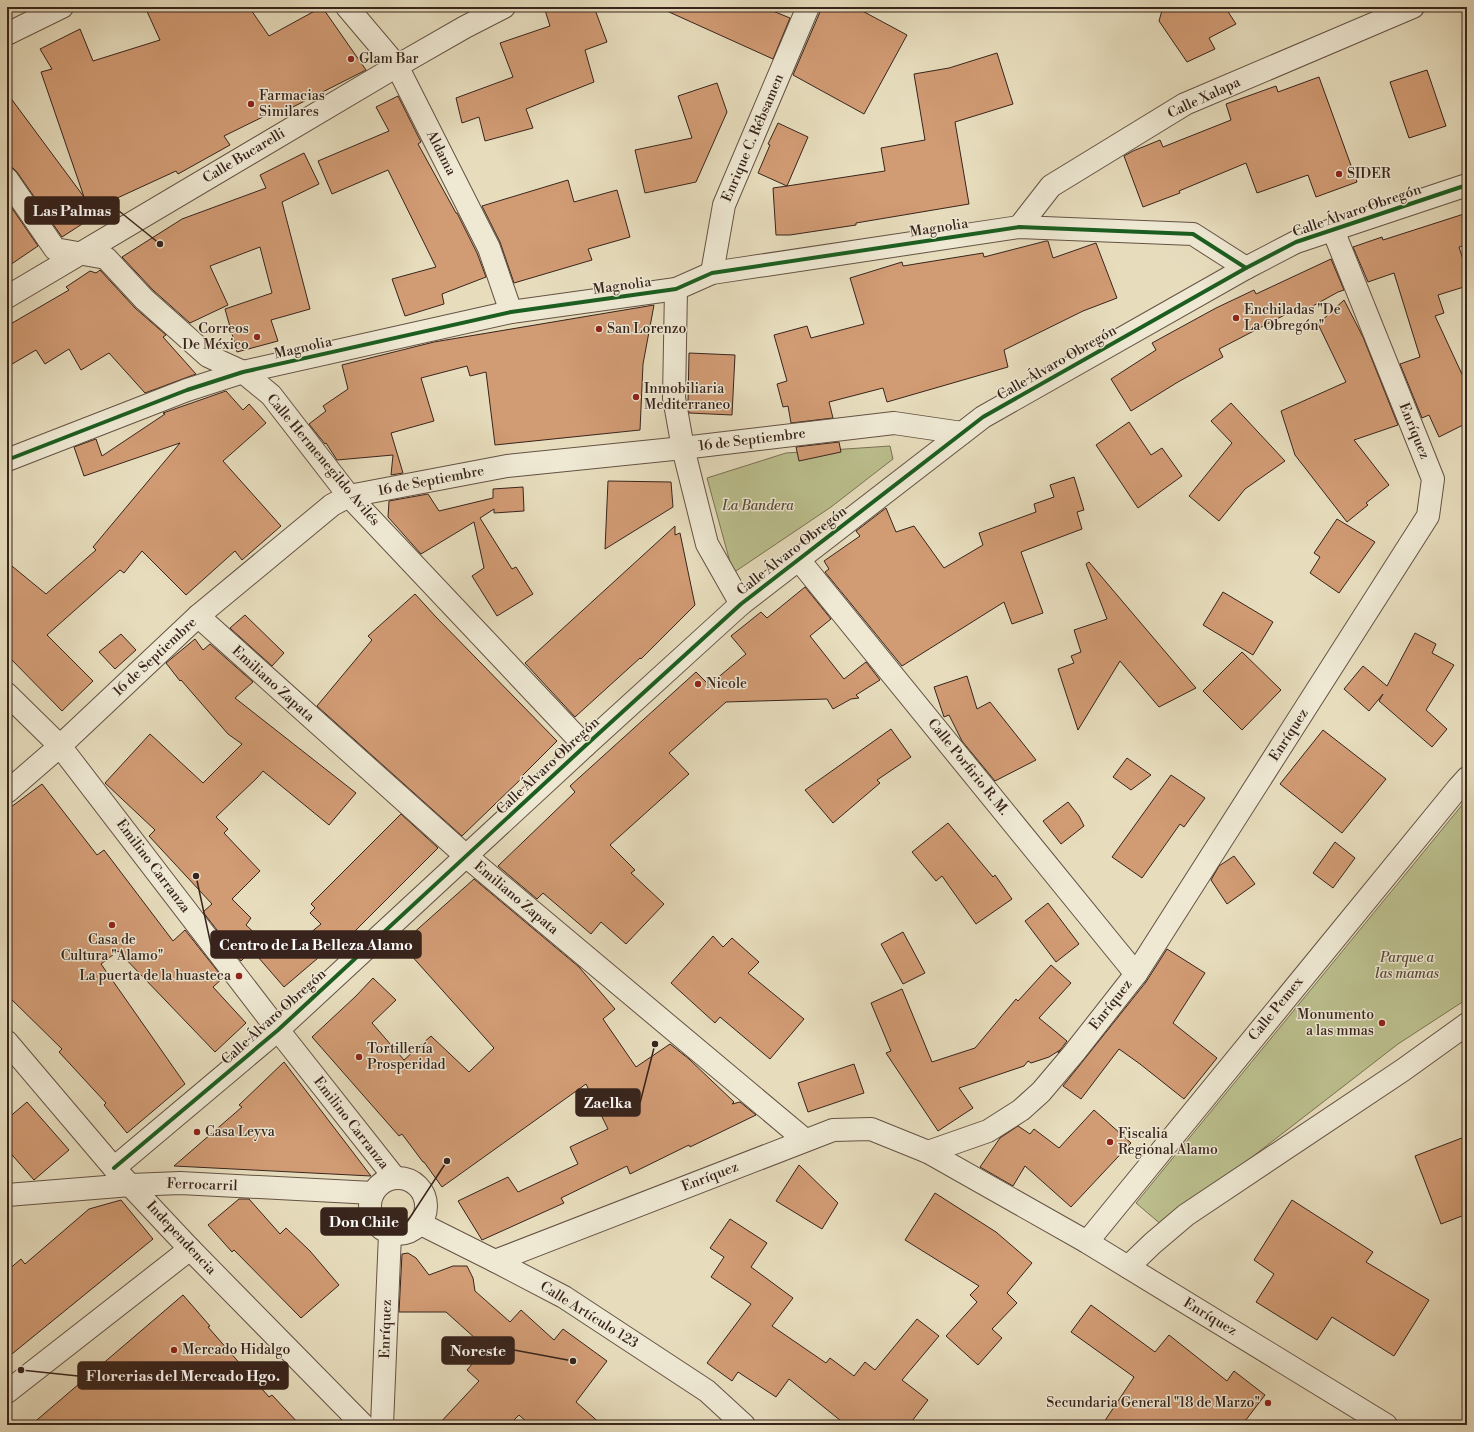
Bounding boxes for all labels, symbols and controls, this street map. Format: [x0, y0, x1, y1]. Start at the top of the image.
place label: Glam Bar [359, 50, 419, 68]
marker: Glam Bar [346, 54, 356, 64]
street label: Enrique C. Rébsamen [718, 71, 788, 205]
street label: Calle Xalapa [1165, 73, 1244, 123]
place label: Farmacias Similares [259, 87, 325, 121]
marker: Farmacias Similares [246, 99, 256, 109]
street label: Calle Bucarelli [200, 124, 289, 188]
street label: Aldama [422, 127, 460, 179]
place label: SIDER [1347, 165, 1391, 183]
marker: SIDER [1334, 169, 1344, 179]
street label: Calle Álvaro Obregón [1290, 178, 1424, 241]
callout: Las Palmas [25, 197, 119, 224]
text: Las Palmas [33, 202, 111, 221]
street label: Magnolia [909, 214, 970, 241]
street label: Magnolia [592, 273, 653, 299]
place label: Enchiladas "De La Obregón" [1244, 301, 1341, 335]
marker: Enchiladas "De La Obregón" [1231, 313, 1241, 323]
street label: Calle Álvaro Obregón [993, 319, 1120, 405]
place label: Correos De México [182, 320, 249, 354]
place label: San Lorenzo [607, 320, 687, 338]
marker: San Lorenzo [594, 324, 604, 334]
marker: Correos De México [252, 332, 262, 342]
street label: Magnolia [272, 332, 335, 363]
place label: Inmobiliaria Mediterraneo [644, 380, 731, 414]
street label: Calle Hermenegildo Avilés [262, 390, 384, 530]
marker: Inmobiliaria Mediterraneo [631, 392, 641, 402]
street label: Enríquez [1395, 400, 1434, 462]
street label: 16 de Septiembre [697, 424, 807, 456]
street label: 16 de Septiembre [376, 462, 486, 500]
park label: La Bandera [721, 497, 794, 515]
street label: Calle Álvaro Obregón [732, 500, 851, 600]
street label: 16 de Septiembre [109, 614, 201, 700]
street label: Emiliano Zapata [228, 642, 319, 726]
place label: Nicole [706, 675, 747, 693]
marker: Nicole [693, 679, 703, 689]
street label: Enríquez [1265, 705, 1313, 765]
street label: Calle Álvaro Obregón [491, 712, 604, 819]
street label: Calle Porfirio R. M. [923, 715, 1013, 819]
street label: Emilino Carranza [112, 816, 195, 917]
street label: Emiliano Zapata [470, 857, 563, 939]
marker: Casa de Cultura "Alamo" [107, 920, 117, 930]
place label: Casa de Cultura "Alamo" [61, 931, 163, 965]
callout: Centro de La Belleza Alamo [211, 931, 421, 958]
text: Centro de La Belleza Alamo [219, 936, 413, 955]
park label: Parque a las mamas [1375, 949, 1439, 983]
street label: Calle Álvaro Obregón [217, 963, 331, 1069]
place label: La puerta de la huasteca [79, 967, 232, 985]
marker: La puerta de la huasteca [234, 971, 244, 981]
street label: Calle Pemex [1245, 973, 1308, 1045]
street label: Enríquez [1086, 976, 1137, 1034]
place label: Monumento a las mmas [1297, 1006, 1374, 1040]
marker: Monumento a las mmas [1377, 1018, 1387, 1028]
place label: Tortillería Prosperidad [367, 1040, 446, 1074]
marker: Tortillería Prosperidad [354, 1052, 364, 1062]
street label: Emilino Carranza [309, 1073, 393, 1174]
callout: Zaelka [576, 1089, 640, 1116]
text: Zaelka [584, 1094, 633, 1113]
place label: Casa Leyva [205, 1123, 276, 1141]
place label: Fiscalia Regional Alamo [1118, 1125, 1218, 1159]
marker: Casa Leyva [192, 1127, 202, 1137]
marker: Fiscalia Regional Alamo [1105, 1137, 1115, 1147]
street label: Enríquez [679, 1158, 741, 1196]
street label: Ferrocarril [166, 1175, 238, 1195]
street label: Independencia [142, 1197, 220, 1279]
callout: Don Chile [321, 1208, 407, 1235]
text: Don Chile [329, 1213, 399, 1232]
street label: Calle Artículo 123 [537, 1278, 642, 1353]
street label: Enríquez [1180, 1294, 1240, 1340]
street label: Enríquez [376, 1299, 396, 1359]
callout: Noreste [442, 1337, 514, 1364]
place label: Mercado Hidalgo [182, 1341, 290, 1359]
text: Noreste [450, 1342, 506, 1361]
marker: Mercado Hidalgo [169, 1345, 179, 1355]
callout: Florerias del Mercado Hgo. [78, 1362, 288, 1389]
text: Florerias del Mercado Hgo. [86, 1367, 280, 1386]
place label: Secundaria General "18 de Marzo" [1046, 1394, 1260, 1412]
marker: Secundaria General "18 de Marzo" [1263, 1398, 1273, 1408]

